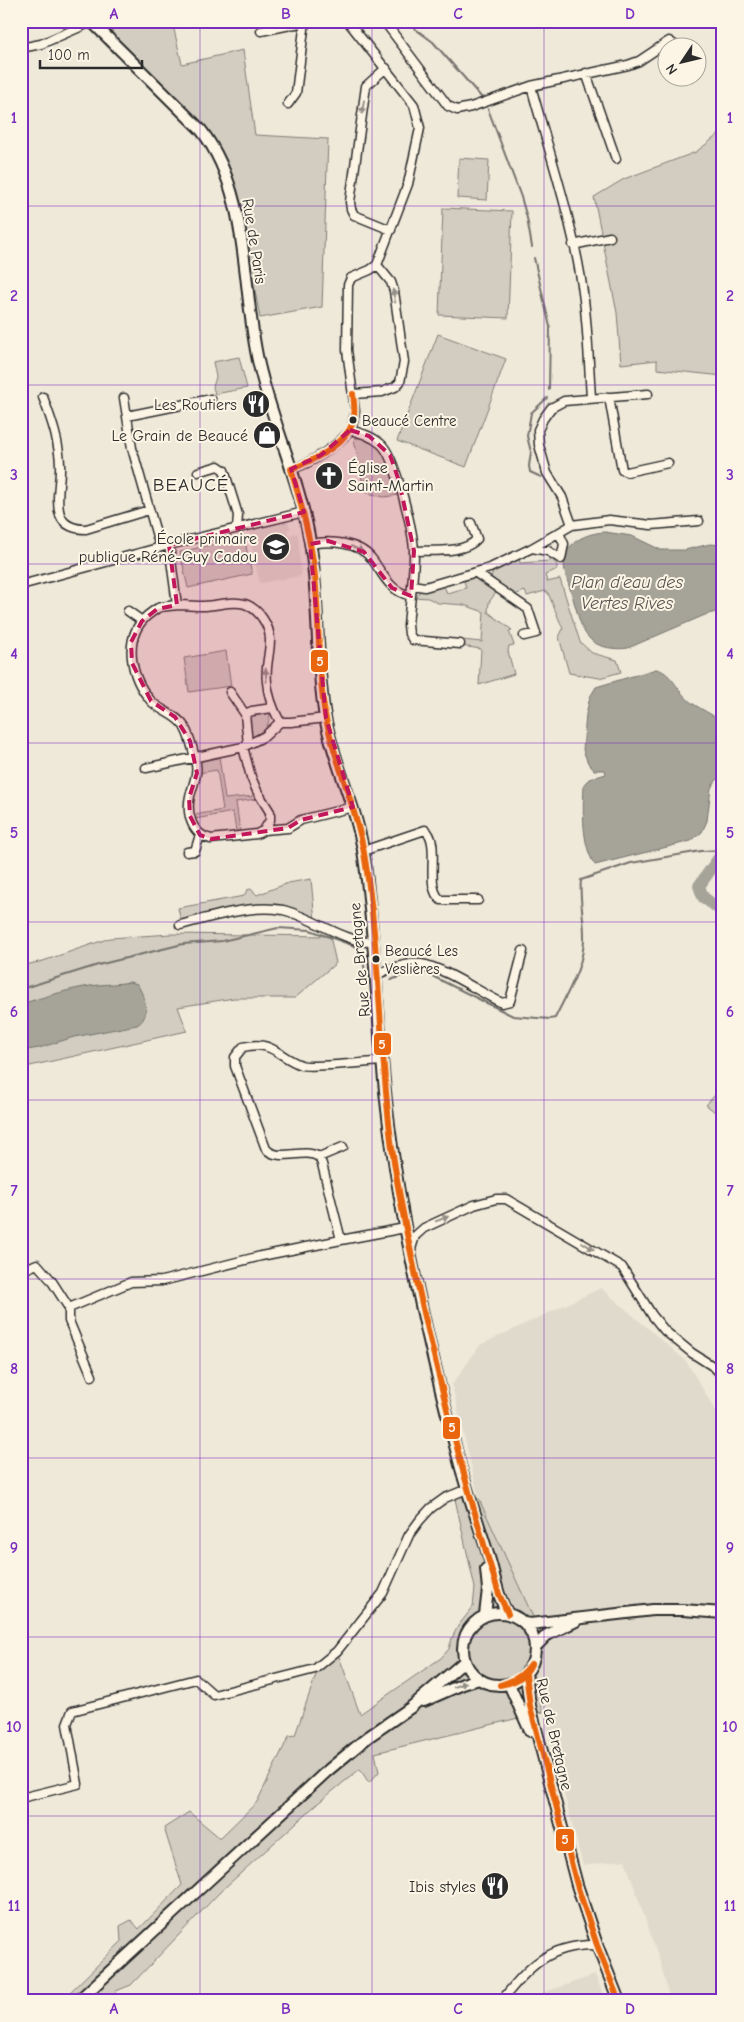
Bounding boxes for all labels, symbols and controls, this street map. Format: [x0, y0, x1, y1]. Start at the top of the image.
text: A [110, 5, 119, 23]
text: B [281, 5, 291, 23]
text: C [453, 5, 463, 23]
text: D [625, 5, 635, 23]
scale bar [40, 38, 142, 70]
north arrow [656, 38, 706, 88]
text: 100 m [48, 46, 90, 64]
text: N [662, 61, 681, 78]
one-way arrow [359, 100, 367, 116]
text: 1 [11, 109, 17, 127]
text: 1 [727, 109, 733, 127]
street label: Rue de Paris [238, 197, 270, 285]
text: 2 [10, 287, 18, 305]
one-way arrow [390, 287, 398, 303]
text: 2 [726, 287, 734, 305]
restaurant icon: Les Routiers [241, 389, 271, 419]
place label: Les Routiers [154, 396, 237, 414]
place label: Beaucé Centre [362, 412, 457, 430]
marker: Beaucé Centre [348, 415, 358, 425]
shop icon: Le Grain de Beaucé [252, 420, 282, 450]
place label: Le Grain de Beaucé [111, 427, 248, 445]
place label: Église Saint-Martin [348, 458, 434, 495]
church icon: Église Saint-Martin [314, 461, 344, 491]
text: 3 [10, 466, 18, 484]
text: 3 [726, 466, 734, 484]
district label: BEAUCÉ [153, 474, 229, 496]
place label: École primaire publique Réné-Guy Cadou [79, 529, 257, 566]
school or university icon: École primaire publique Réné-Guy Cadou [261, 532, 291, 562]
one-way arrow [350, 546, 364, 554]
water label: Plan d'eau des Vertes Rives [571, 572, 683, 614]
text: 4 [10, 645, 18, 663]
text: 4 [726, 645, 734, 663]
line badge: 5 [310, 649, 329, 673]
text: 5 [316, 653, 324, 670]
one-way arrow [262, 667, 270, 683]
text: 5 [10, 824, 18, 842]
text: 5 [726, 824, 734, 842]
street label: Rue de Bretagne [346, 902, 374, 1018]
place label: Beaucé Les Veslières [385, 942, 458, 978]
marker: Beaucé Les Veslières [371, 954, 381, 964]
text: 6 [10, 1003, 18, 1021]
text: 6 [726, 1003, 734, 1021]
line badge: 5 [373, 1032, 392, 1056]
text: 5 [378, 1036, 386, 1053]
text: 7 [10, 1182, 18, 1200]
text: 7 [726, 1182, 734, 1200]
one-way arrow [435, 1215, 450, 1223]
one-way arrow [582, 1242, 595, 1251]
text: 8 [10, 1360, 18, 1378]
text: 8 [726, 1360, 734, 1378]
line badge: 5 [442, 1416, 461, 1440]
text: 5 [448, 1419, 456, 1436]
text: 9 [10, 1539, 18, 1557]
text: 9 [726, 1539, 734, 1557]
street label: Rue de Bretagne [532, 1676, 576, 1792]
one-way arrow [453, 1681, 468, 1689]
text: 10 [6, 1718, 22, 1736]
text: 10 [722, 1718, 738, 1736]
line badge: 5 [555, 1828, 575, 1852]
text: 5 [561, 1831, 569, 1848]
restaurant icon: Ibis styles [480, 1871, 510, 1901]
place label: Ibis styles [409, 1878, 476, 1896]
text: 11 [8, 1897, 20, 1915]
text: 11 [724, 1897, 736, 1915]
text: A [110, 2000, 119, 2018]
text: B [281, 2000, 291, 2018]
text: C [453, 2000, 463, 2018]
text: D [625, 2000, 635, 2018]

